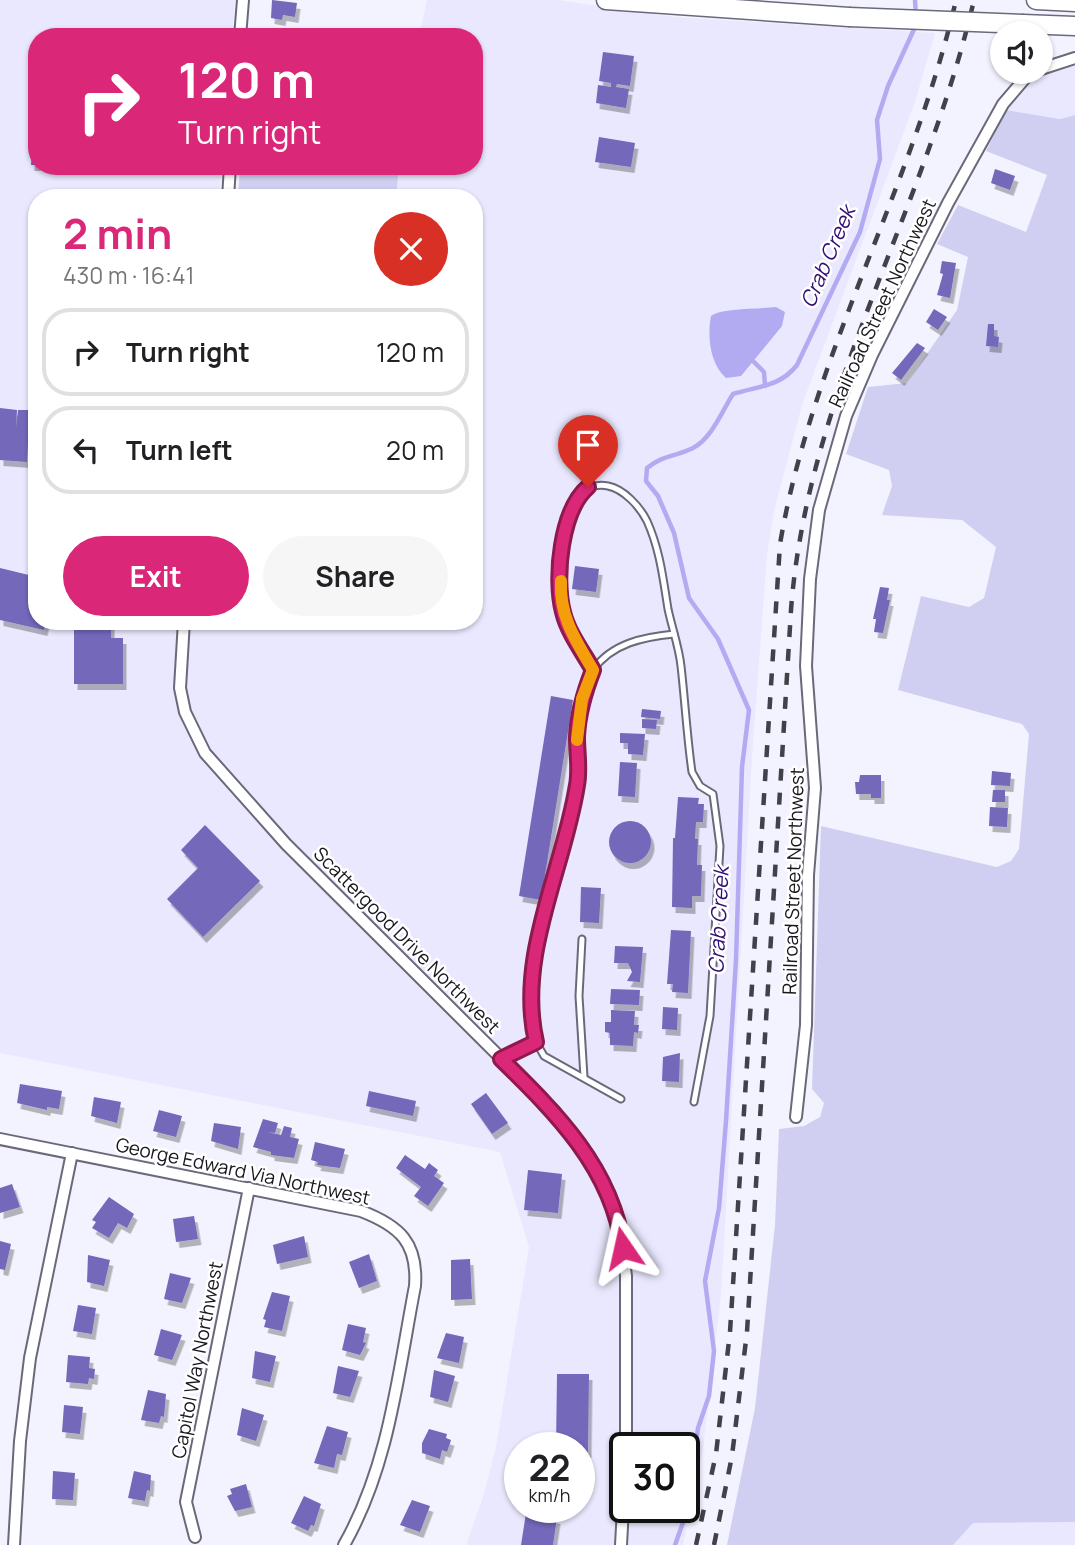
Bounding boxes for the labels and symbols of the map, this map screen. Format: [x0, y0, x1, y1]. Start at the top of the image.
street label: Railroad Street Northwest [822, 194, 942, 412]
water label: Crab Creek [793, 199, 862, 312]
pin [558, 415, 618, 487]
street label: Railroad Street Northwest [776, 767, 810, 995]
street label: Scattergood Drive Northwest [308, 841, 506, 1039]
water label: Crab Creek [701, 863, 735, 975]
street label: George Edward Via Northwest [113, 1131, 373, 1211]
position arrow [586, 1211, 660, 1285]
street label: Capitol Way Northwest [165, 1259, 229, 1461]
speed limit sign: 30 [609, 1432, 700, 1523]

